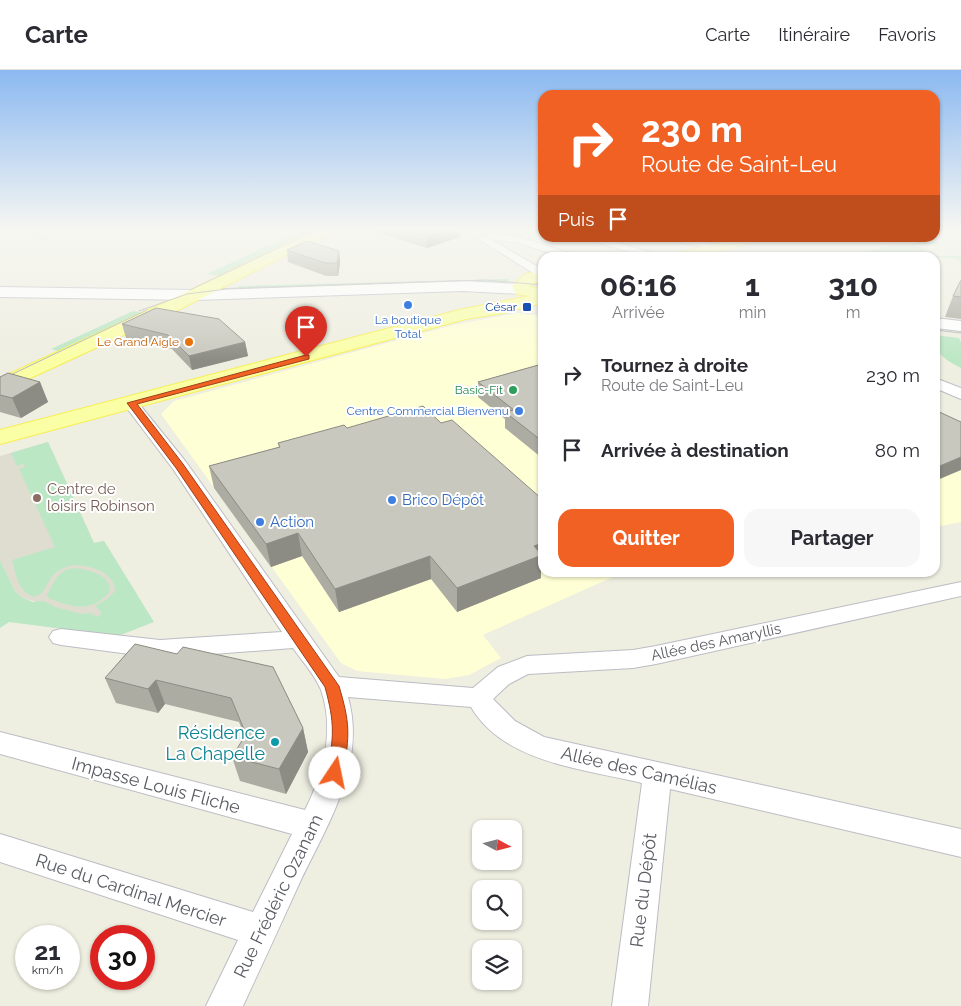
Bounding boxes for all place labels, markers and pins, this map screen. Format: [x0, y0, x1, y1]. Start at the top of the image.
marker: La boutique Total [402, 299, 414, 311]
place label: César [485, 300, 518, 314]
marker: César [521, 301, 533, 313]
pin [285, 306, 327, 357]
place label: La boutique Total [375, 313, 441, 341]
place label: Le Grand Aigle [97, 335, 179, 349]
marker: Le Grand Aigle [183, 336, 195, 348]
place label: Basic-Fit [455, 383, 503, 397]
marker: Basic-Fit [507, 384, 519, 396]
place label: Centre Commercial Bienvenu [347, 404, 509, 418]
marker: Centre Commercial Bienvenu [513, 405, 525, 417]
place label: Centre de loisirs Robinson [47, 480, 155, 515]
place label: Brico Dépôt [402, 491, 484, 509]
marker: Centre de loisirs Robinson [31, 492, 43, 504]
marker: Brico Dépôt [386, 494, 398, 506]
place label: Action [270, 513, 314, 531]
marker: Action [254, 516, 266, 528]
place label: Résidence La Chapelle [165, 722, 265, 764]
marker: Résidence La Chapelle [269, 736, 281, 748]

